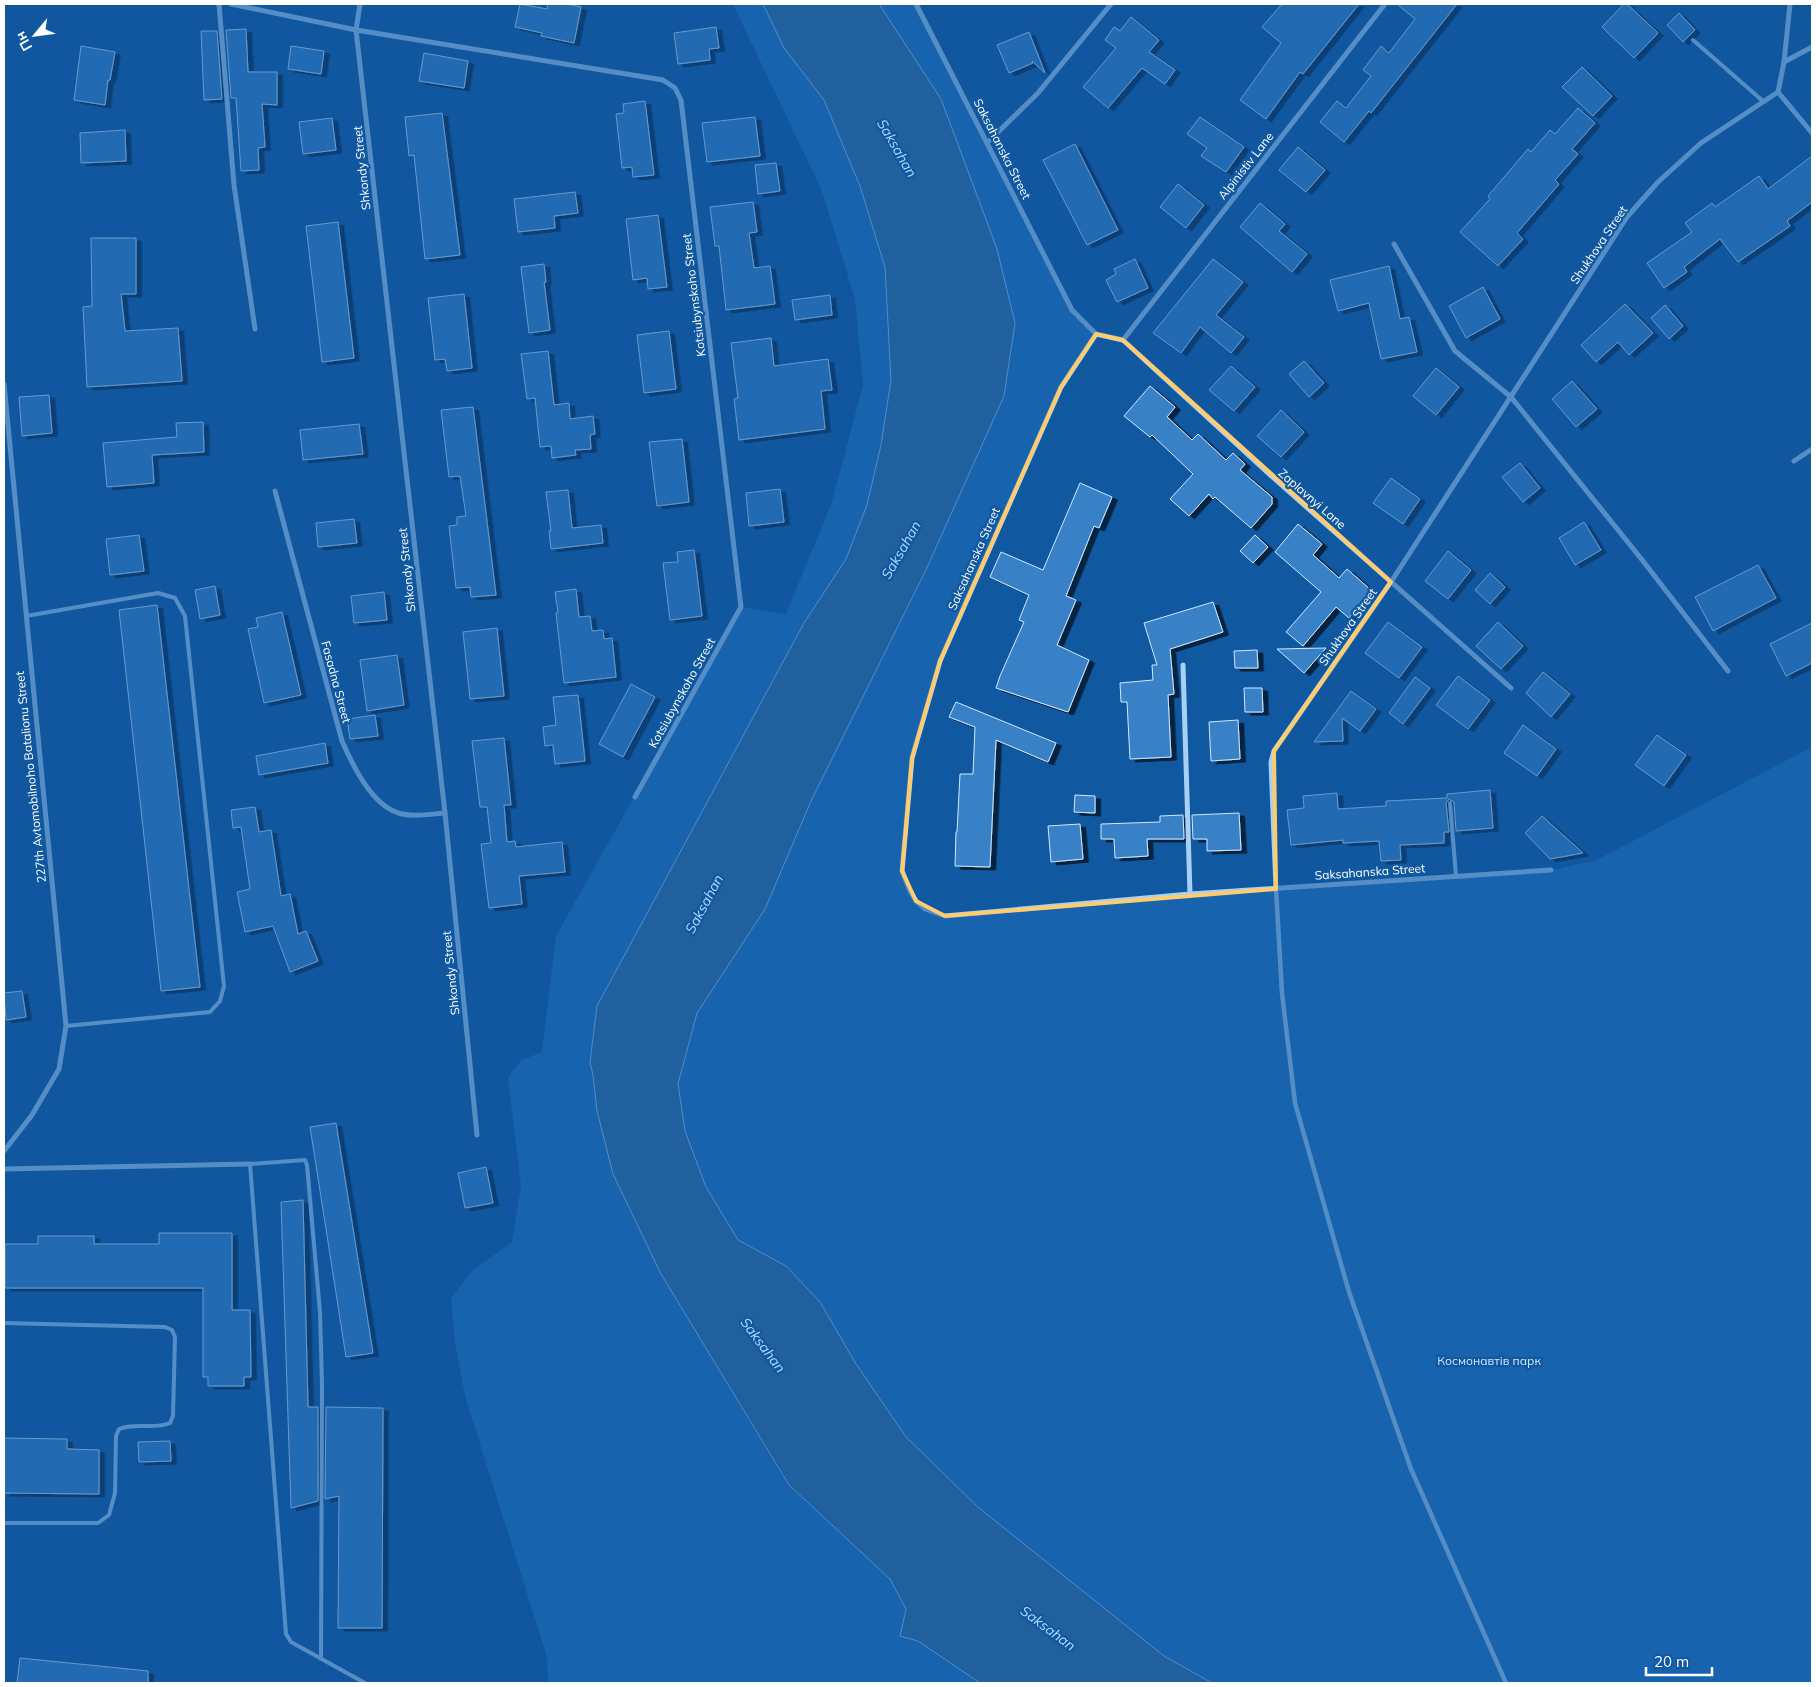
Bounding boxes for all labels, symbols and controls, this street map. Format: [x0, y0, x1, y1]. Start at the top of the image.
north arrow [10, 10, 60, 60]
text: Пн [11, 28, 36, 54]
street label: Saksahanska Street [971, 96, 1034, 202]
water label: Saksahan [873, 116, 921, 180]
street label: Shkondy Street [350, 125, 373, 211]
street label: Alpinistiv Lane [1215, 129, 1277, 202]
street label: Shukhova Street [1567, 203, 1630, 287]
street label: Kotsiubynskoho Street [679, 233, 708, 357]
street label: Zaplavnyi Lane [1276, 465, 1349, 532]
street label: Saksahanska Street [944, 505, 1003, 612]
water label: Saksahan [877, 518, 925, 582]
street label: Shkondy Street [395, 527, 418, 613]
street label: Shukhova Street [1315, 585, 1380, 668]
street label: Kotsiubynskoho Street [645, 635, 718, 751]
street label: Fasadna Street [318, 639, 355, 725]
street label: 227th Avtomobilnoho Batalionu Street [12, 670, 49, 884]
street label: Saksahanska Street [1314, 860, 1426, 883]
water label: Saksahan [681, 871, 727, 937]
street label: Shkondy Street [439, 930, 462, 1016]
water label: Saksahan [736, 1314, 790, 1376]
park label: Космонавтів парк [1437, 1353, 1541, 1368]
water label: Saksahan [1017, 1601, 1079, 1655]
scale bar [1646, 1644, 1712, 1676]
text: 20 m [1654, 1652, 1689, 1671]

